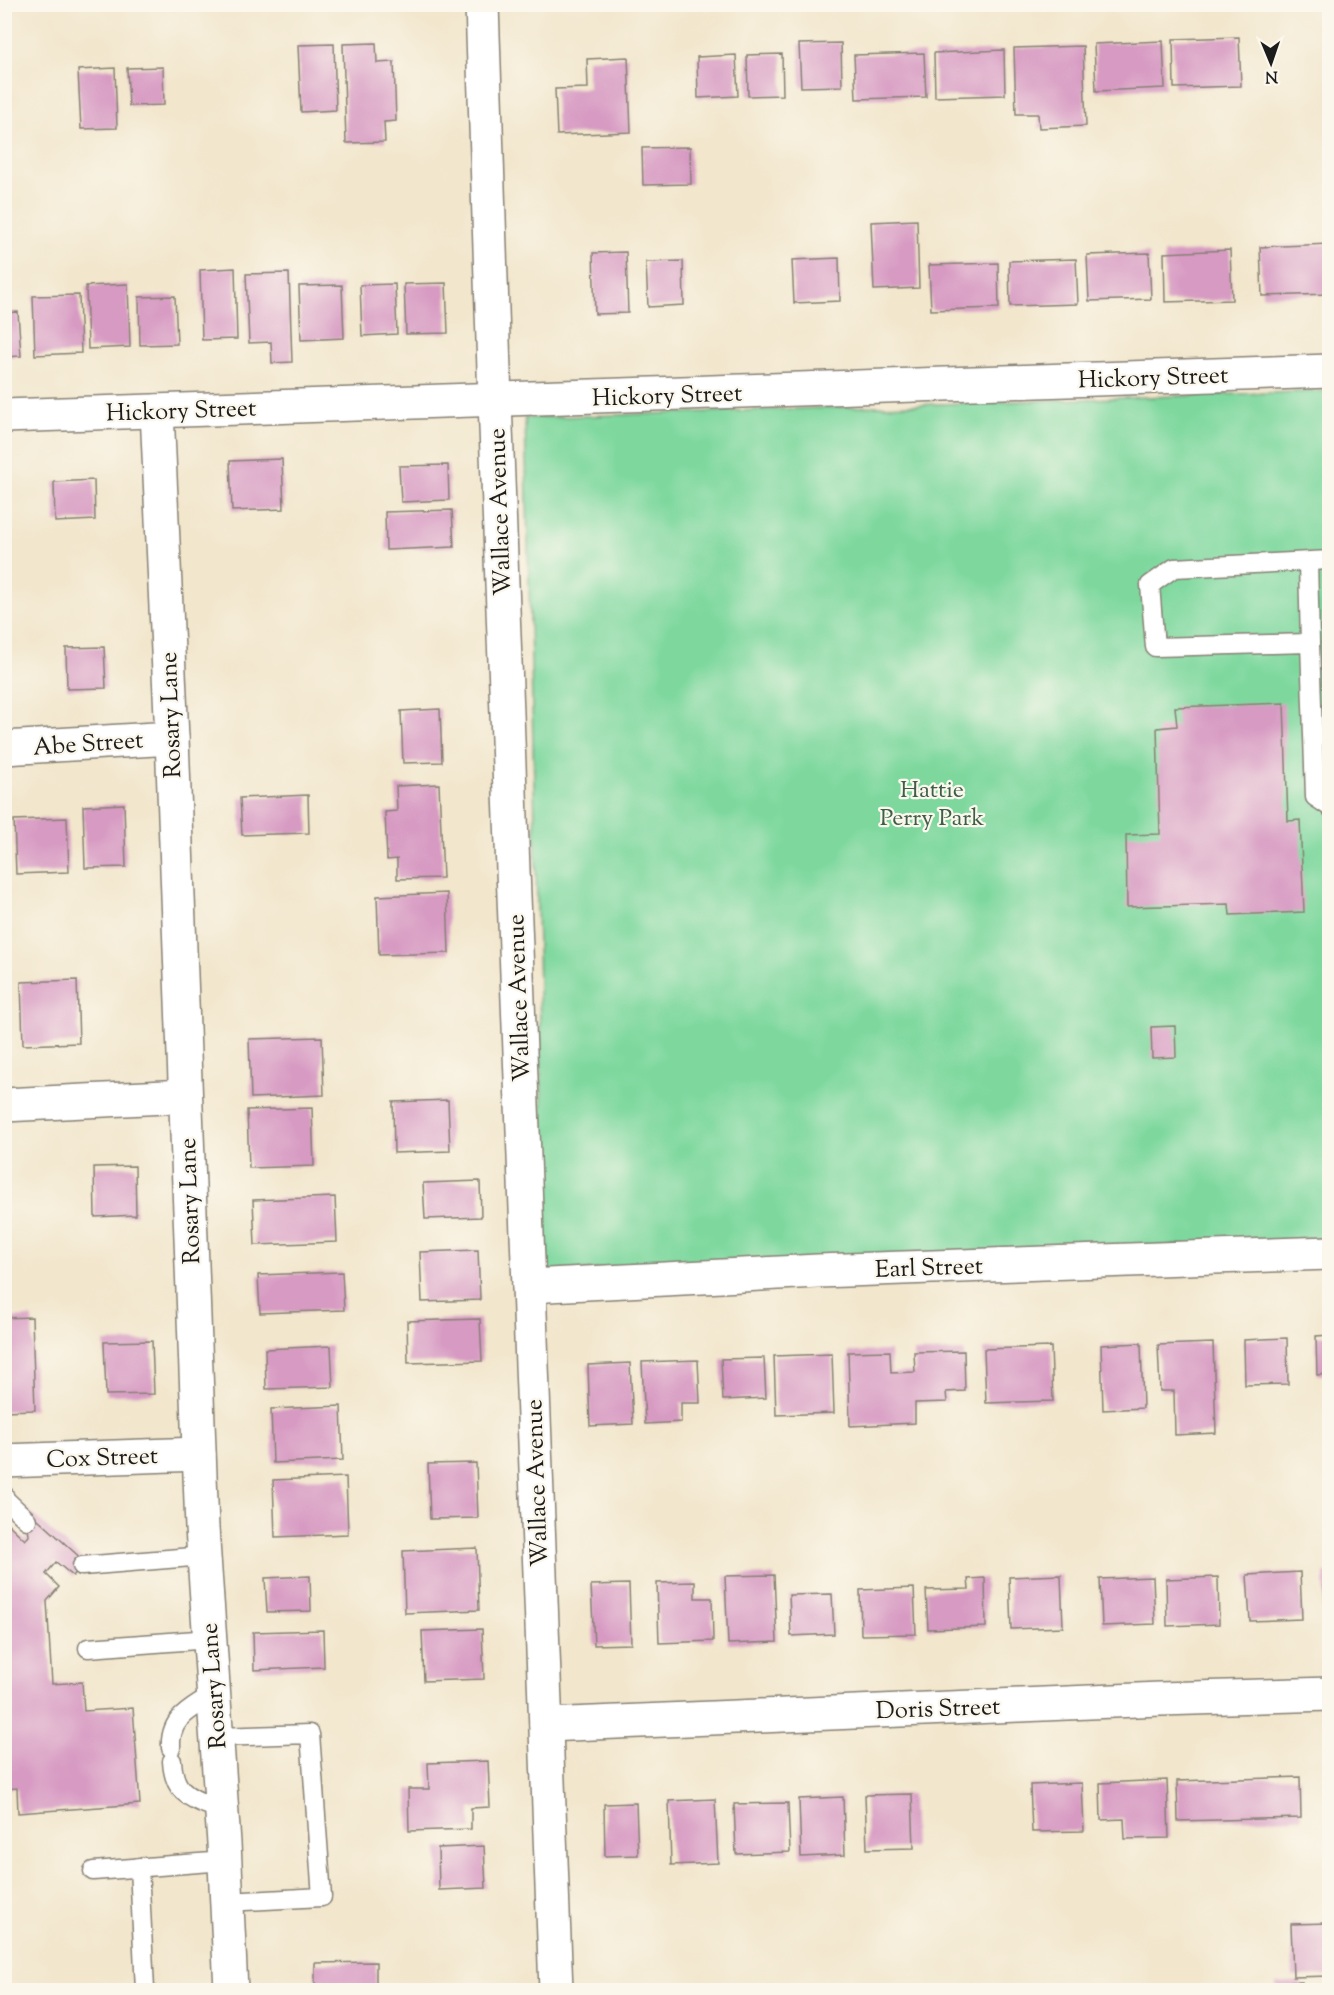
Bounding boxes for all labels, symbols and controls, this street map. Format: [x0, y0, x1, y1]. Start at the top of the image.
north arrow [1241, 33, 1301, 93]
text: N [1264, 64, 1278, 87]
street label: Hickory Street [1077, 359, 1229, 399]
street label: Hickory Street [591, 377, 743, 417]
street label: Hickory Street [105, 392, 257, 432]
street label: Wallace Avenue [481, 428, 521, 596]
street label: Rosary Lane [153, 651, 191, 779]
street label: Abe Street [32, 724, 145, 766]
park label: Hattie Perry Park [880, 774, 984, 836]
street label: Wallace Avenue [500, 914, 540, 1082]
street label: Rosary Lane [172, 1137, 210, 1265]
street label: Earl Street [875, 1250, 984, 1288]
street label: Wallace Avenue [518, 1399, 558, 1567]
street label: Cox Street [46, 1440, 159, 1478]
street label: Rosary Lane [194, 1622, 236, 1750]
street label: Doris Street [875, 1691, 1001, 1729]

